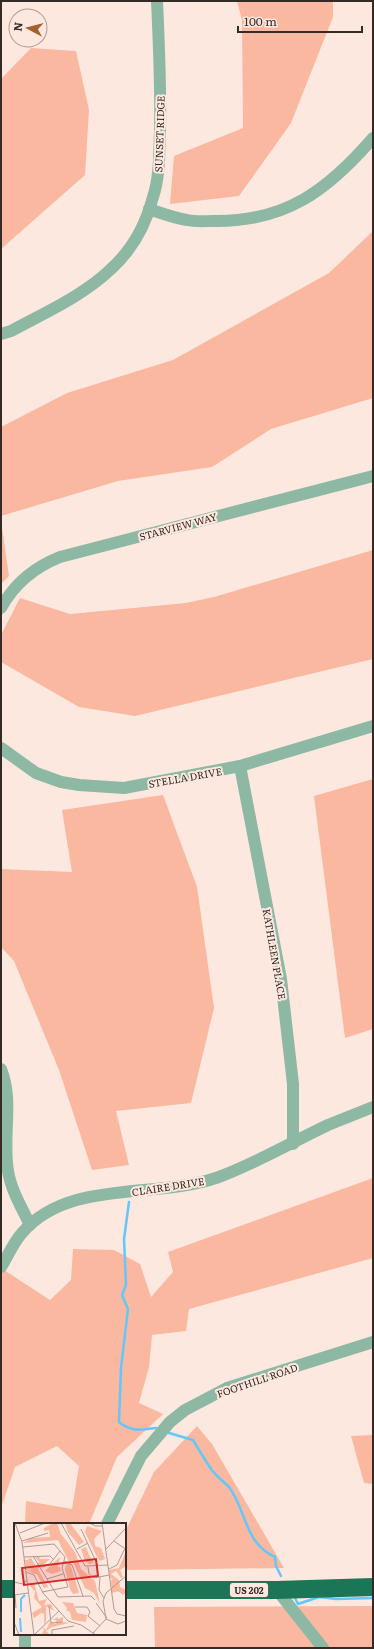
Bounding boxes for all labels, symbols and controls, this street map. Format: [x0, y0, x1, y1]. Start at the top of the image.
north arrow [8, 8, 48, 48]
scale bar [238, 8, 362, 34]
text: 100 m [244, 12, 277, 30]
text: N [9, 21, 26, 32]
street label: SUNSET RIDGE [150, 95, 168, 173]
street label: STARVIEW WAY [137, 508, 219, 544]
street label: STELLA DRIVE [147, 763, 223, 791]
street label: KATHLEEN PLACE [260, 907, 290, 1001]
street label: CLAIRE DRIVE [131, 1173, 205, 1199]
street label: FOOTHILL ROAD [215, 1359, 300, 1401]
inset map [14, 1523, 126, 1635]
road number: US 202 [230, 1583, 268, 1597]

